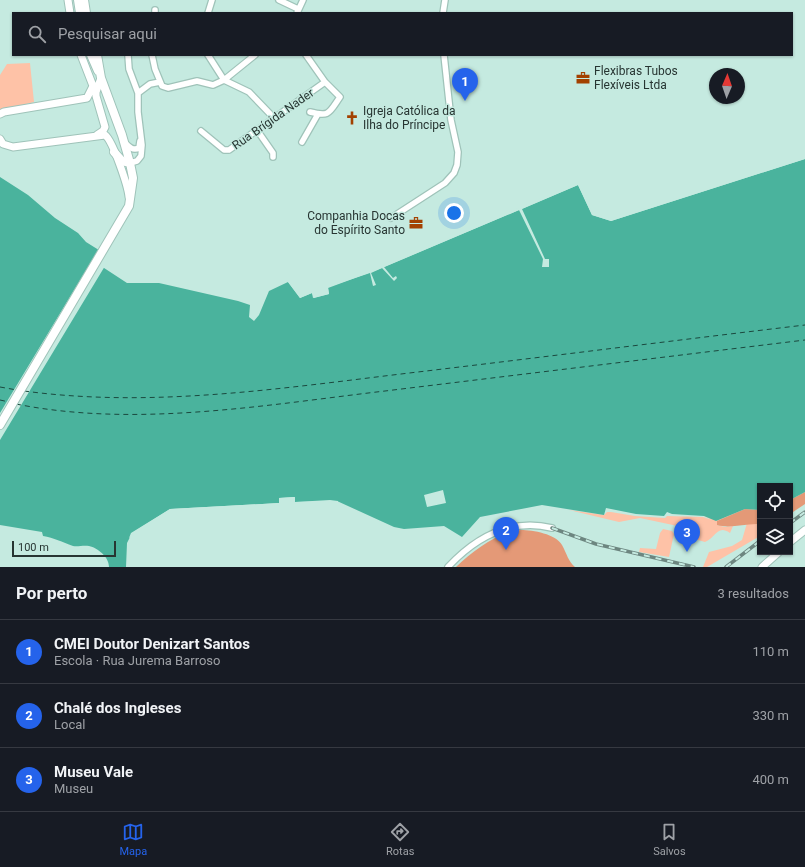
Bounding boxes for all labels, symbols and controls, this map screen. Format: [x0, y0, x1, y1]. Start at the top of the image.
search box [12, 12, 793, 56]
icon: search [26, 23, 48, 45]
text: Pesquisar aqui [58, 25, 157, 43]
place label: Flexibras Tubos Flexíveis Ltda [594, 64, 678, 92]
pin: 1 [452, 68, 478, 101]
north arrow [709, 68, 745, 104]
office icon: Flexibras Tubos Flexíveis Ltda [575, 70, 591, 86]
street label: Rua Brígida Nader [230, 86, 316, 152]
place label: Igreja Católica da Ilha do Príncipe [363, 104, 456, 132]
church icon: Igreja Católica da Ilha do Príncipe [344, 110, 360, 126]
your location [444, 203, 464, 223]
place label: Companhia Docas do Espírito Santo [307, 209, 405, 237]
office icon: Companhia Docas do Espírito Santo [408, 215, 424, 231]
map controls [757, 483, 793, 555]
button: locate [757, 483, 793, 519]
pin: 2 [493, 517, 519, 550]
pin: 3 [674, 519, 700, 552]
button: layers [757, 519, 793, 555]
scale bar [12, 539, 116, 558]
text: 100 m [18, 541, 49, 554]
text: Por perto [16, 583, 87, 603]
text: 3 resultados [717, 586, 789, 601]
text: CMEI Doutor Denizart Santos [54, 635, 250, 653]
text: 1 [25, 644, 33, 659]
text: 110 m [752, 644, 789, 659]
text: Escola · Rua Jurema Barroso [54, 653, 220, 668]
text: Chalé dos Ingleses [54, 699, 181, 717]
text: 2 [25, 708, 33, 723]
text: 330 m [752, 708, 789, 723]
text: Local [54, 717, 85, 732]
text: Museu Vale [54, 763, 133, 781]
text: 3 [25, 772, 33, 787]
text: 400 m [752, 772, 789, 787]
text: Museu [54, 781, 93, 796]
tab: Mapa [119, 821, 147, 858]
tab: Rotas [386, 821, 414, 858]
tab: Salvos [653, 821, 686, 858]

